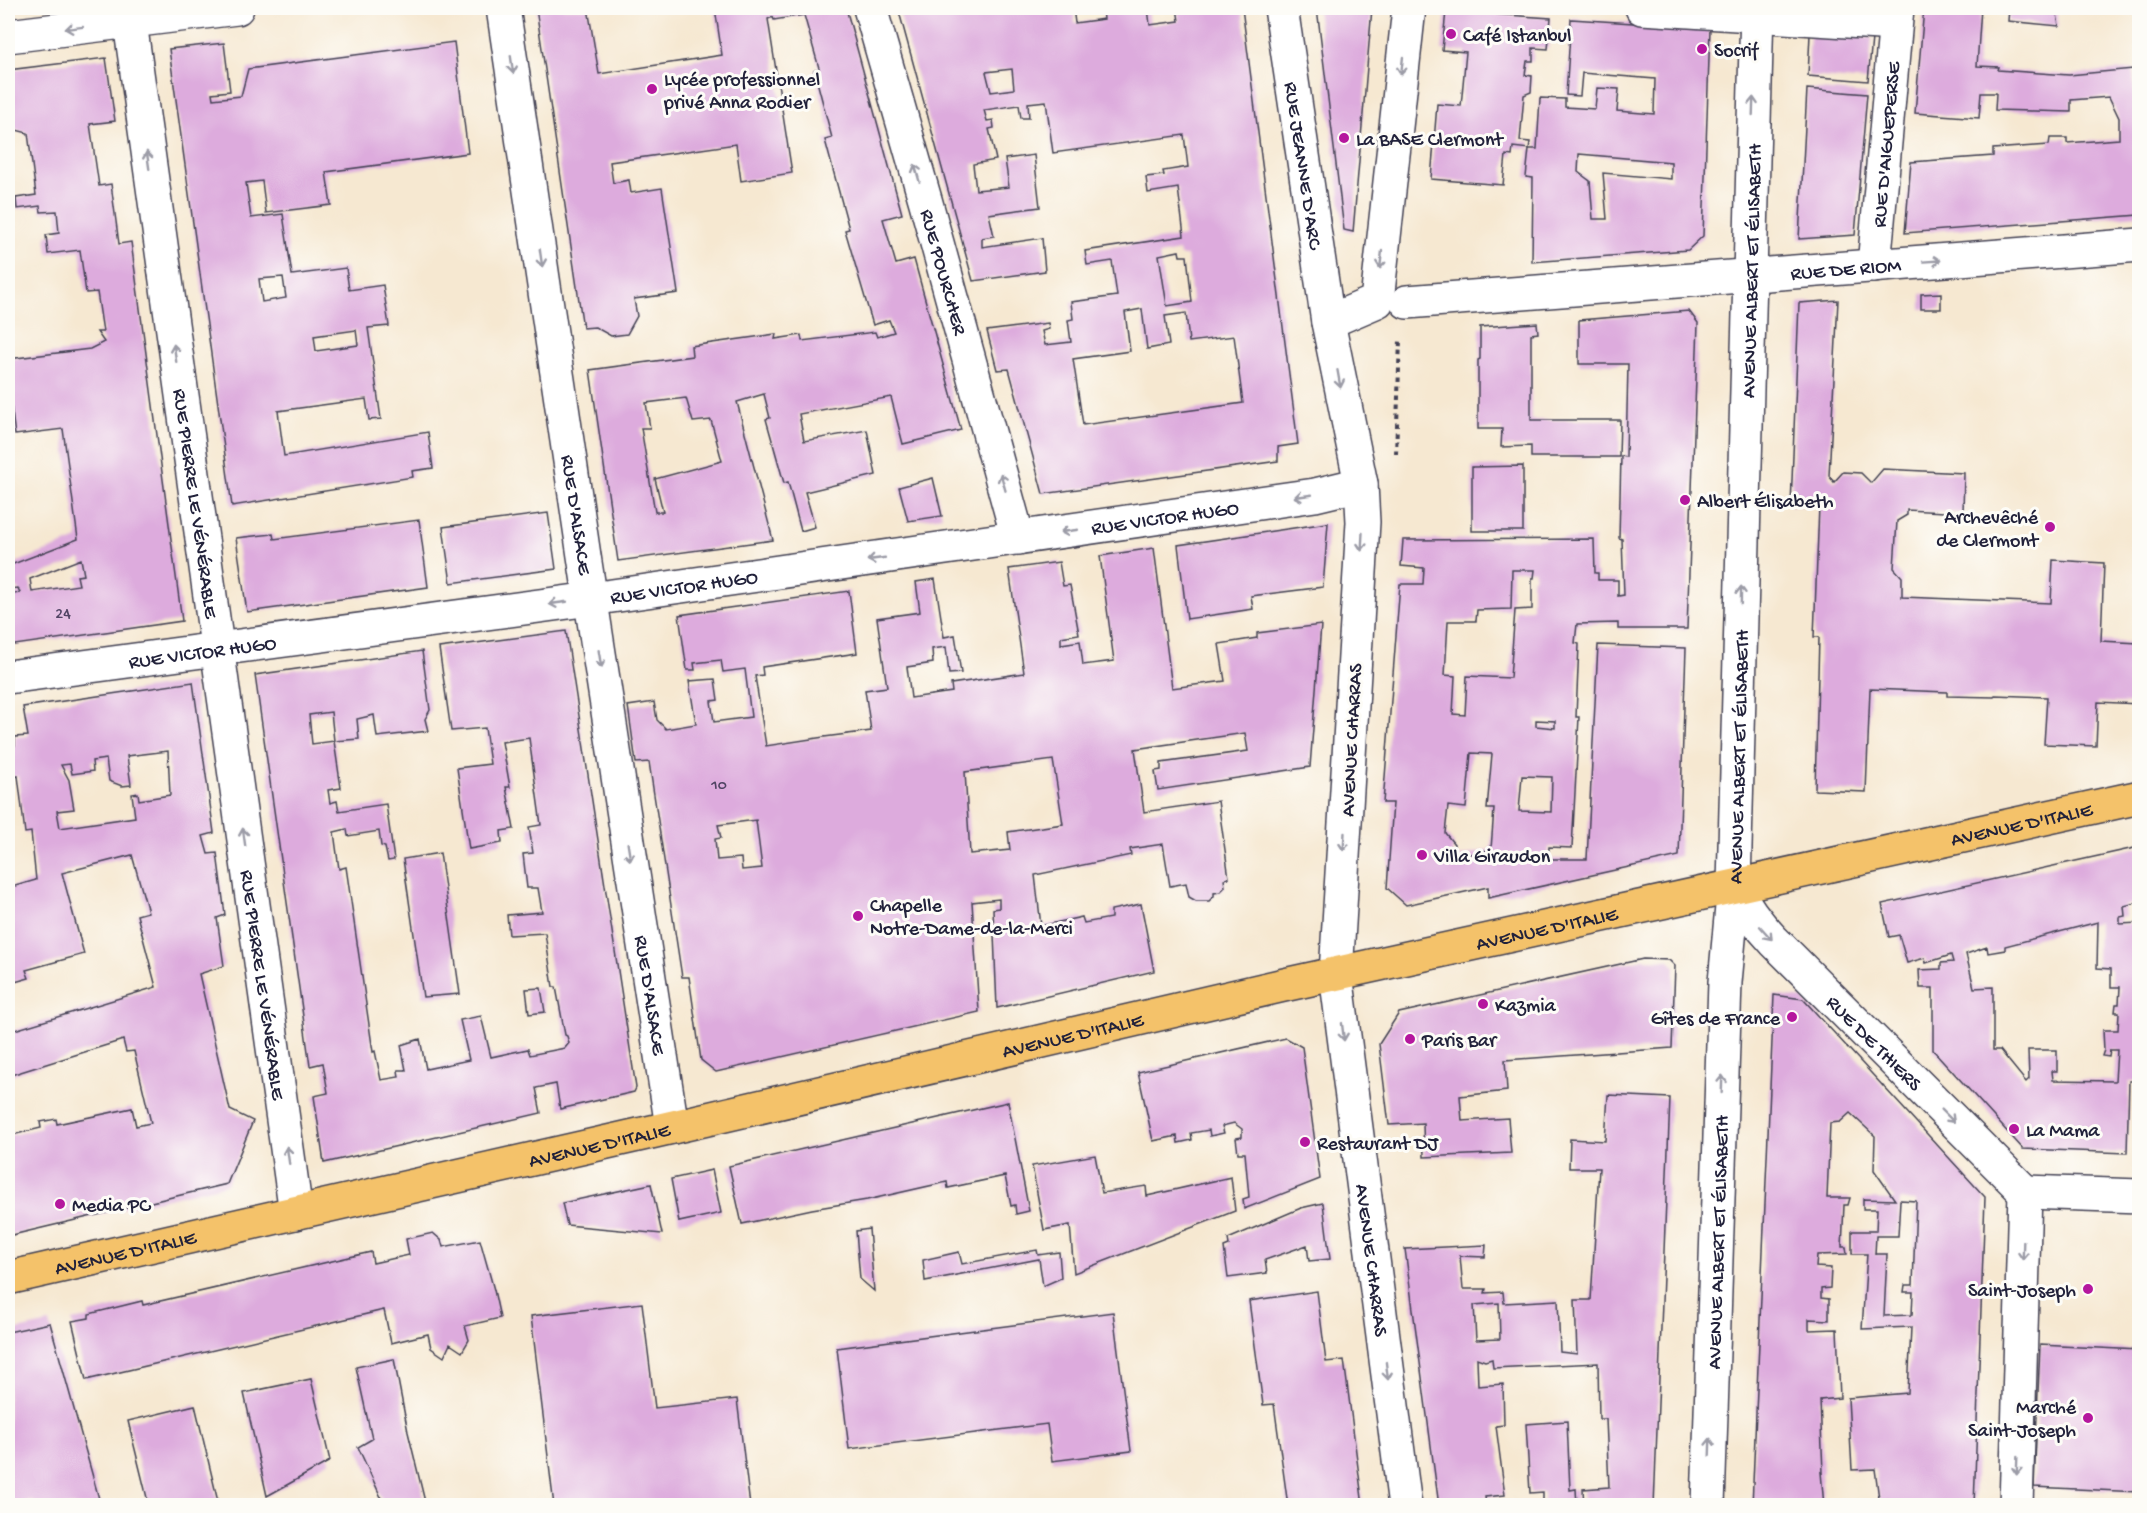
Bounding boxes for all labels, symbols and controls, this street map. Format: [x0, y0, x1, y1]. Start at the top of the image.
one-way arrow [65, 22, 85, 33]
place label: Café Istanbul [1463, 26, 1571, 49]
marker: Café Istanbul [1444, 27, 1458, 41]
place label: Socrif [1714, 41, 1760, 64]
marker: Socrif [1695, 42, 1709, 56]
one-way arrow [507, 55, 518, 75]
one-way arrow [1397, 55, 1408, 75]
street label: RUE D'AIGUEPERSE [1869, 59, 1907, 229]
place label: Lycée professionnel privé Anna Rodier [663, 70, 820, 116]
street label: RUE JEANNE D'ARC [1277, 81, 1325, 252]
marker: Lycée professionnel privé Anna Rodier [645, 82, 659, 96]
one-way arrow [1748, 97, 1759, 117]
place label: La BASE Clermont [1356, 130, 1504, 153]
marker: La BASE Clermont [1337, 131, 1351, 145]
street label: AVENUE ALBERT ET ÉLISABETH [1739, 143, 1768, 398]
one-way arrow [143, 150, 154, 170]
one-way arrow [911, 164, 923, 183]
street label: RUE POURCHER [913, 207, 970, 339]
one-way arrow [535, 248, 546, 268]
one-way arrow [1376, 249, 1387, 269]
one-way arrow [1922, 255, 1942, 266]
street label: RUE DE RIOM [1790, 256, 1902, 287]
one-way arrow [169, 343, 180, 363]
one-way arrow [1334, 369, 1345, 389]
street label: RUE PIERRE LE VÉNÉRABLE [166, 387, 221, 622]
street label: RUE D'ALSACE [554, 454, 595, 578]
one-way arrow [997, 473, 1008, 492]
one-way arrow [1294, 491, 1314, 502]
place label: Albert Élisabeth [1697, 491, 1834, 515]
marker: Albert Élisabeth [1678, 493, 1692, 507]
street label: RUE VICTOR HUGO [1090, 498, 1241, 542]
place label: Archevêché de Clermont [1936, 508, 2040, 554]
marker: Archevêché de Clermont [2043, 520, 2057, 534]
one-way arrow [1060, 525, 1079, 536]
one-way arrow [1356, 532, 1367, 552]
one-way arrow [866, 553, 886, 564]
street label: RUE VICTOR HUGO [609, 567, 760, 611]
one-way arrow [1735, 586, 1747, 606]
one-way arrow [549, 598, 568, 609]
house number: 24 [55, 606, 71, 625]
street label: AVENUE ALBERT ET ÉLISABETH [1726, 629, 1756, 884]
street label: RUE VICTOR HUGO [128, 633, 278, 676]
one-way arrow [595, 649, 606, 668]
street label: AVENUE CHARRAS [1338, 662, 1369, 817]
house number: 10 [710, 777, 727, 796]
street label: AVENUE D'ITALIE [1949, 799, 2096, 853]
one-way arrow [239, 827, 250, 847]
one-way arrow [1338, 831, 1349, 851]
one-way arrow [624, 841, 635, 861]
place label: Villa Giraudon [1433, 847, 1551, 870]
marker: Villa Giraudon [1415, 848, 1429, 862]
street label: RUE PIERRE LE VÉNÉRABLE [233, 869, 288, 1103]
place label: Chapelle Notre-Dame-de-la-Merci [870, 896, 1073, 942]
street label: AVENUE D'ITALIE [1474, 904, 1622, 957]
marker: Chapelle Notre-Dame-de-la-Merci [851, 909, 865, 923]
one-way arrow [1759, 925, 1773, 940]
street label: RUE D'ALSACE [628, 934, 669, 1058]
street label: RUE DE THIERS [1820, 992, 1926, 1098]
place label: Kazmia [1495, 996, 1556, 1019]
marker: Kazmia [1476, 997, 1490, 1011]
place label: Gîtes de France [1651, 1009, 1781, 1032]
street label: AVENUE D'ITALIE [1000, 1010, 1148, 1065]
marker: Gîtes de France [1785, 1010, 1799, 1024]
one-way arrow [1338, 1021, 1349, 1041]
place label: Paris Bar [1421, 1031, 1498, 1054]
marker: Paris Bar [1403, 1032, 1417, 1046]
one-way arrow [1716, 1075, 1728, 1095]
one-way arrow [1941, 1108, 1956, 1123]
street label: AVENUE ALBERT ET ÉLISABETH [1704, 1114, 1736, 1370]
street label: AVENUE D'ITALIE [527, 1120, 674, 1174]
place label: La Mama [2026, 1121, 2100, 1144]
marker: La Mama [2007, 1122, 2021, 1136]
place label: Restaurant DJ [1317, 1134, 1439, 1157]
marker: Restaurant DJ [1298, 1135, 1312, 1149]
one-way arrow [283, 1145, 294, 1165]
street label: AVENUE CHARRAS [1348, 1183, 1391, 1339]
place label: Media PC [72, 1196, 151, 1219]
marker: Media PC [53, 1197, 67, 1211]
street label: AVENUE D'ITALIE [53, 1227, 200, 1282]
one-way arrow [2018, 1240, 2029, 1260]
place label: Saint-Joseph [1968, 1281, 2076, 1304]
marker: Saint-Joseph [2081, 1282, 2095, 1296]
one-way arrow [1382, 1361, 1393, 1380]
place label: Marché Saint-Joseph [1968, 1398, 2077, 1444]
marker: Marché Saint-Joseph [2081, 1411, 2095, 1425]
one-way arrow [1704, 1438, 1715, 1458]
one-way arrow [2011, 1456, 2022, 1476]

